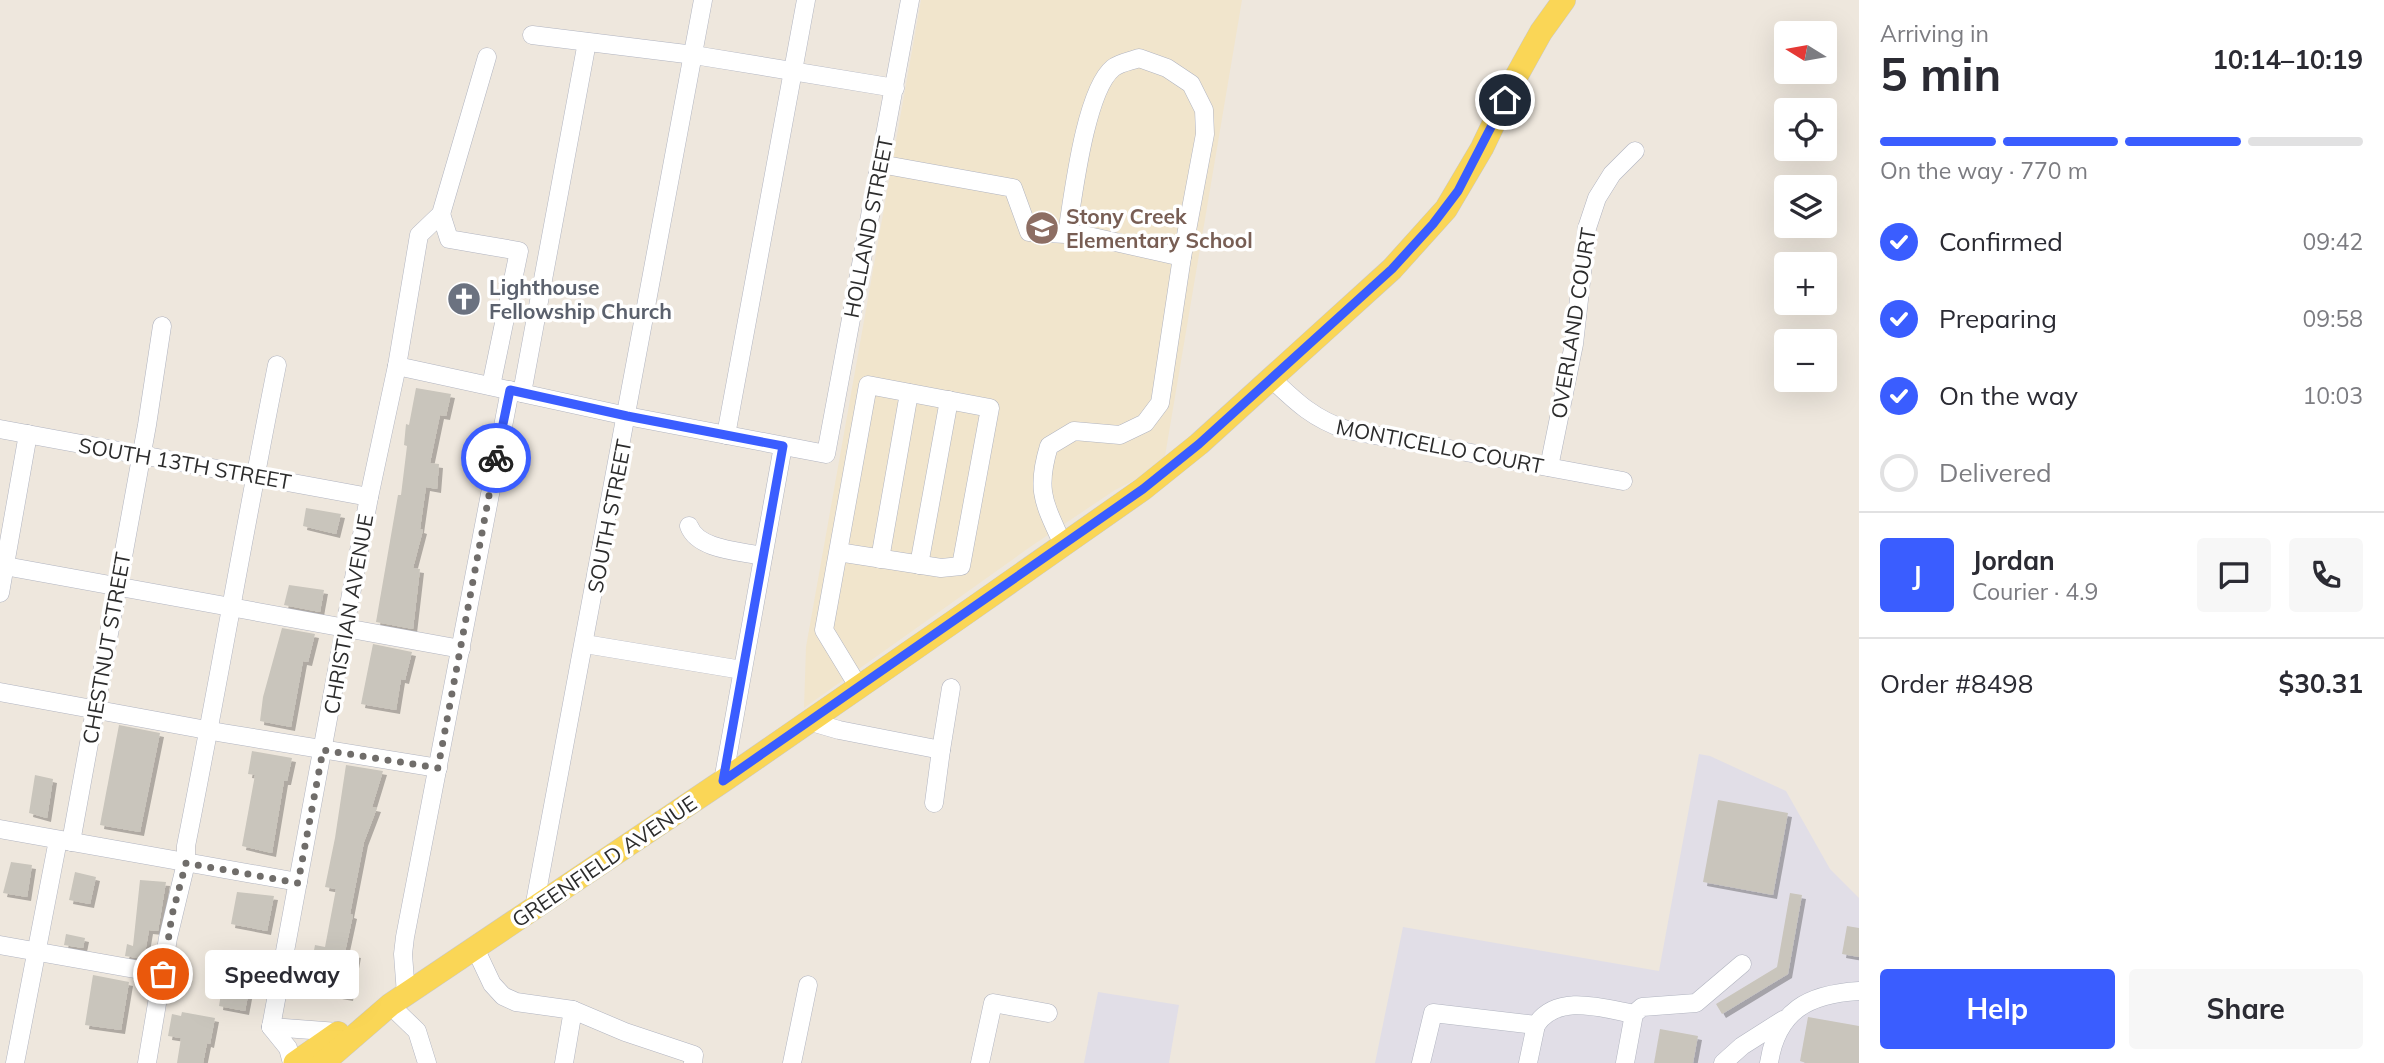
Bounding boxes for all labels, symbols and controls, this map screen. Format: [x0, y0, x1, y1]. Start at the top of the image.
text: Arriving in [1880, 19, 1989, 48]
north arrow [1774, 21, 1838, 84]
map controls [1774, 21, 1837, 392]
text: 10:14–10:19 [2212, 43, 2363, 76]
text: 5 min [1880, 45, 2001, 103]
pin [1475, 70, 1535, 130]
icon: home [1486, 81, 1524, 119]
button: locate [1774, 98, 1837, 161]
street label: HOLLAND STREET [838, 134, 898, 320]
text: On the way · 770 m [1880, 156, 2088, 185]
button: layers [1774, 175, 1837, 238]
place label: Stony Creek Elementary School [1066, 203, 1253, 253]
school or university icon: Stony Creek Elementary School [1023, 209, 1061, 247]
icon: check [1880, 223, 1918, 261]
street label: OVERLAND COURT [1545, 225, 1601, 420]
text: Confirmed [1939, 225, 2063, 258]
text: 09:42 [2303, 227, 2363, 256]
button: + [1774, 252, 1837, 315]
place label: Lighthouse Fellowship Church [489, 274, 672, 324]
church icon: Lighthouse Fellowship Church [445, 280, 483, 318]
icon: check [1880, 300, 1918, 338]
text: Preparing [1939, 302, 2057, 335]
text: 09:58 [2303, 304, 2363, 333]
button: − [1774, 329, 1837, 392]
icon: check [1880, 377, 1918, 415]
text: On the way [1939, 379, 2078, 412]
text: 10:03 [2303, 381, 2363, 410]
street label: MONTICELLO COURT [1334, 413, 1546, 479]
courier [461, 423, 531, 493]
street label: SOUTH 13TH STREET [77, 431, 294, 495]
street label: SOUTH STREET [581, 437, 637, 595]
icon: bike [477, 439, 515, 477]
text: Delivered [1939, 456, 2052, 489]
street label: CHRISTIAN AVENUE [318, 512, 378, 716]
button: chat [2197, 538, 2271, 612]
button: phone [2289, 538, 2363, 612]
text: Jordan [1972, 544, 2055, 577]
street label: CHESTNUT STREET [76, 550, 136, 746]
text: J [1912, 559, 1922, 592]
text: Courier · 4.9 [1972, 577, 2098, 606]
text: Order #8498 [1880, 667, 2033, 700]
text: $30.31 [2279, 667, 2363, 700]
street label: GREENFIELD AVENUE [507, 790, 701, 932]
pin [133, 944, 193, 1004]
callout: Speedway [205, 950, 359, 998]
icon: bag [144, 955, 182, 993]
text: Speedway [224, 960, 340, 989]
button: Help [1880, 969, 2115, 1049]
button: Share [2129, 969, 2363, 1049]

